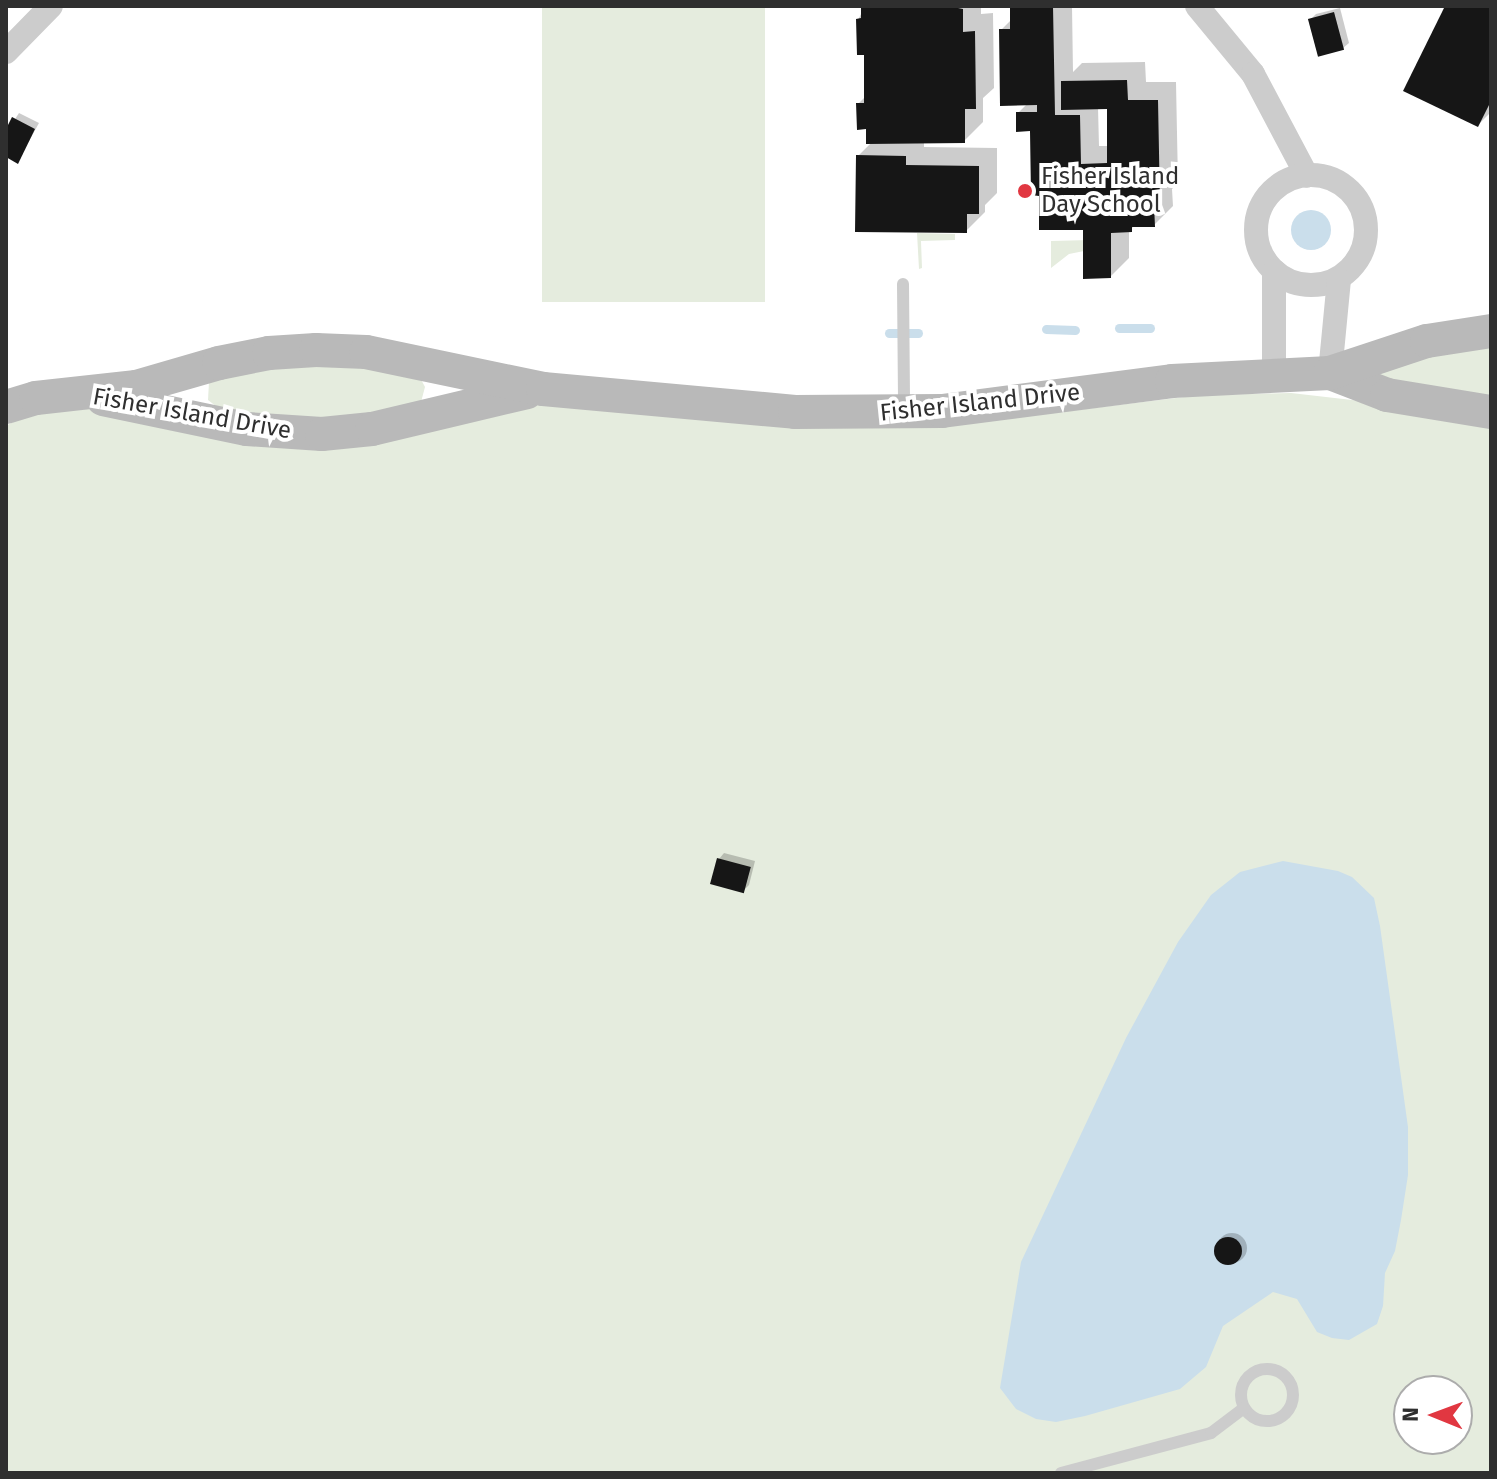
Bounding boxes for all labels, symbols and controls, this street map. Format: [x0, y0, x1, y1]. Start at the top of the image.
place label: Fisher Island Day School [1041, 163, 1179, 219]
marker: Fisher Island Day School [1016, 182, 1034, 200]
street label: Fisher Island Drive [879, 378, 1081, 428]
street label: Fisher Island Drive [91, 382, 293, 446]
north arrow [1393, 1375, 1473, 1455]
text: N [1397, 1407, 1424, 1422]

